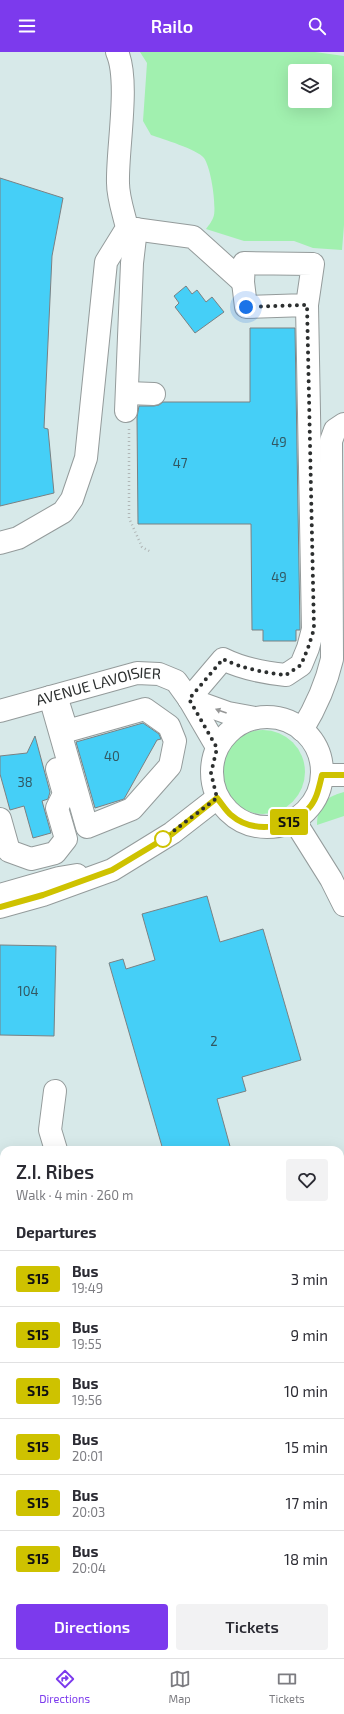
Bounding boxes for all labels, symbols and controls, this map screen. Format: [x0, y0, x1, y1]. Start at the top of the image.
icon: menu [16, 15, 38, 37]
text: Railo [151, 15, 193, 37]
icon: search [306, 15, 328, 37]
map controls [288, 64, 332, 108]
button: layers [288, 64, 332, 108]
your location [236, 297, 256, 317]
house number: 49 [271, 434, 287, 450]
house number: 47 [173, 455, 188, 471]
house number: 49 [271, 569, 287, 585]
street label: AVENUE LAVOISIER [34, 663, 161, 709]
one-way arrow [215, 707, 227, 713]
house number: 40 [104, 748, 120, 764]
house number: 38 [17, 774, 33, 790]
line badge: S15 [266, 809, 312, 835]
text: S15 [278, 813, 300, 830]
unlabelled marker [154, 830, 172, 848]
house number: 104 [17, 983, 39, 999]
house number: 2 [210, 1033, 218, 1049]
button: heart [286, 1159, 328, 1201]
text: Z.I. Ribes [16, 1160, 94, 1183]
text: Walk · 4 min · 260 m [16, 1187, 133, 1203]
text: Departures [16, 1223, 96, 1241]
text: Bus [72, 1262, 98, 1280]
text: S15 [27, 1270, 49, 1287]
text: 3 min [291, 1270, 328, 1288]
text: 19:49 [72, 1280, 103, 1296]
text: Bus [72, 1318, 98, 1336]
text: S15 [27, 1326, 49, 1343]
text: 9 min [290, 1326, 328, 1344]
text: 19:55 [72, 1336, 102, 1352]
text: Bus [72, 1374, 98, 1392]
text: S15 [27, 1382, 49, 1399]
text: 10 min [284, 1382, 328, 1400]
text: 19:56 [72, 1392, 102, 1408]
text: Bus [72, 1430, 98, 1448]
text: S15 [27, 1438, 49, 1455]
text: 15 min [285, 1438, 328, 1456]
text: 20:01 [72, 1448, 103, 1464]
text: Bus [72, 1486, 98, 1504]
text: S15 [27, 1494, 49, 1511]
text: 17 min [285, 1494, 328, 1512]
text: 20:03 [72, 1504, 105, 1520]
text: Bus [72, 1542, 98, 1560]
text: S15 [27, 1550, 49, 1567]
text: 18 min [284, 1550, 328, 1568]
text: 20:04 [72, 1560, 106, 1576]
button: Directions [16, 1604, 168, 1650]
button: Tickets [176, 1604, 328, 1650]
tab: Directions [39, 1668, 90, 1705]
tab: Map [169, 1668, 191, 1705]
tab: Tickets [269, 1668, 305, 1705]

